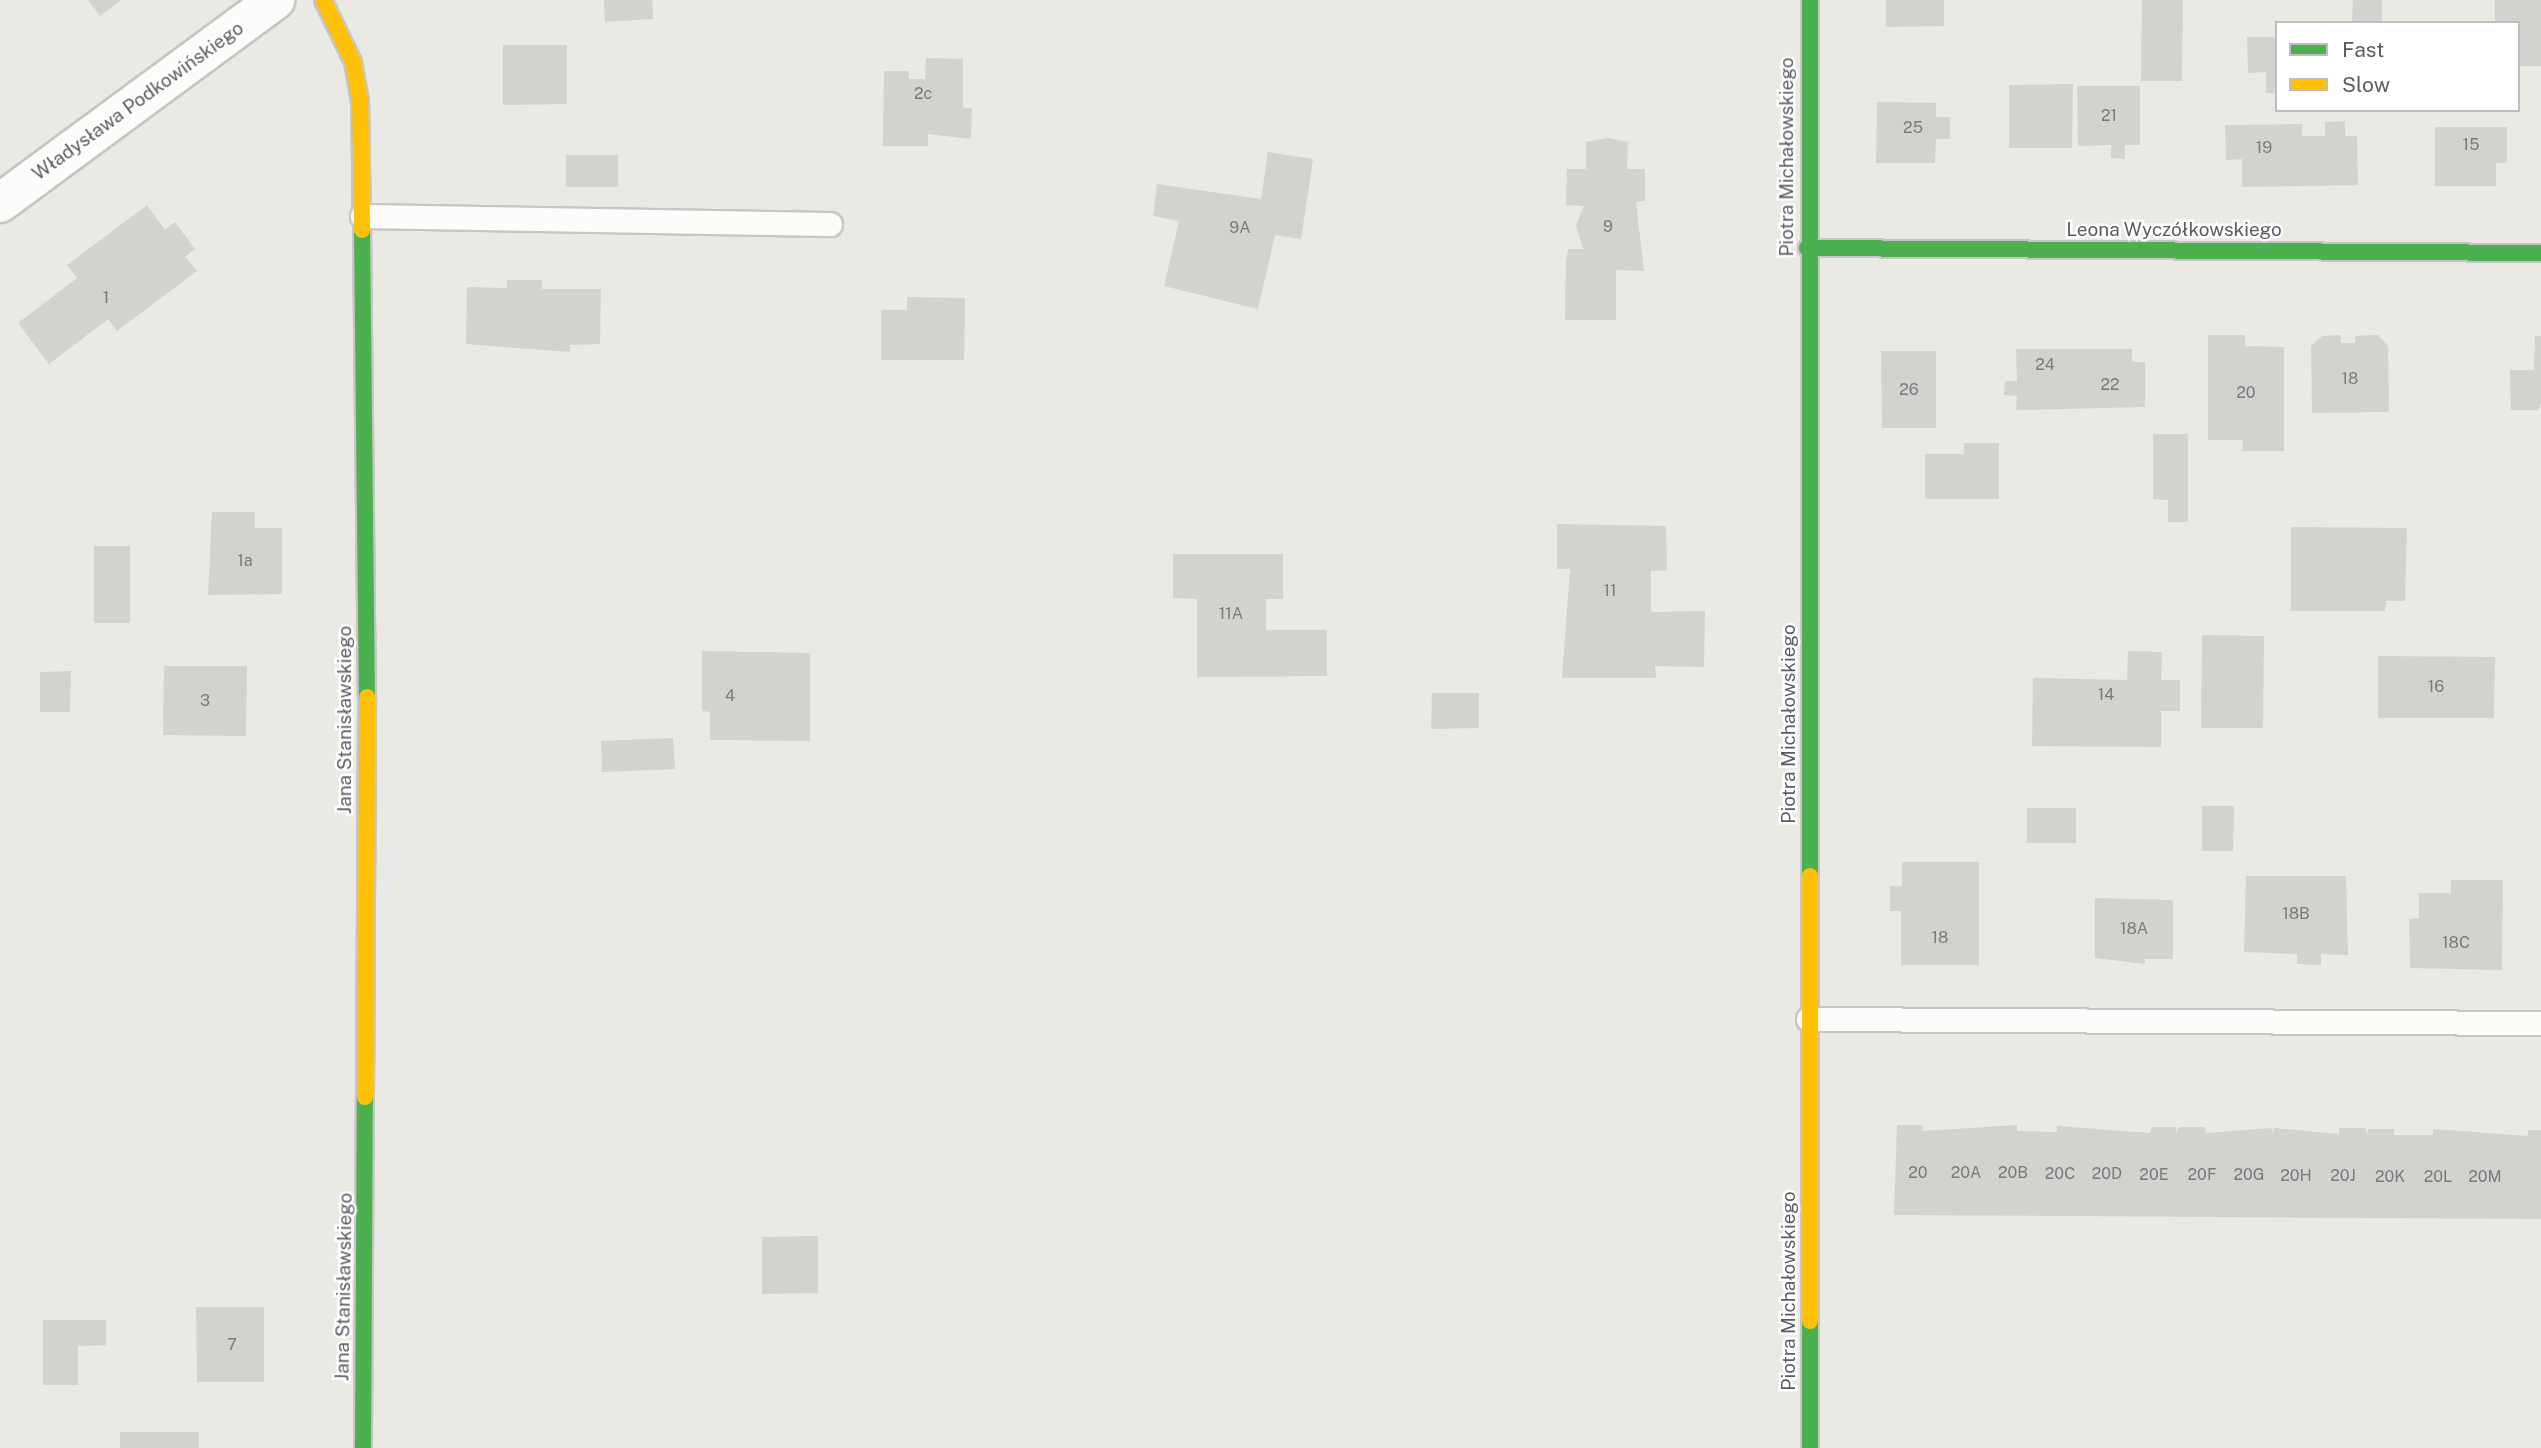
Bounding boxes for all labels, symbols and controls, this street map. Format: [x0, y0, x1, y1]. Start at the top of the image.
street label: Władysława Podkowińskiego [28, 17, 248, 185]
legend [2275, 21, 2520, 112]
text: Fast [2342, 37, 2384, 62]
street label: Piotra Michałowskiego [1776, 57, 1798, 257]
text: Slow [2342, 72, 2390, 97]
house number: 2c [914, 84, 932, 104]
house number: 21 [2101, 106, 2117, 126]
house number: 25 [1903, 118, 1923, 138]
house number: 15 [2463, 135, 2479, 155]
house number: 19 [2256, 138, 2272, 158]
house number: 9 [1603, 217, 1613, 237]
house number: 9A [1229, 218, 1251, 238]
street label: Leona Wyczółkowskiego [2066, 219, 2282, 241]
house number: 1 [103, 288, 109, 308]
house number: 24 [2035, 355, 2055, 375]
house number: 18 [2342, 369, 2358, 389]
house number: 22 [2100, 375, 2120, 395]
house number: 26 [1899, 380, 1919, 400]
house number: 20 [2236, 383, 2256, 403]
house number: 1a [237, 551, 253, 571]
house number: 11 [1603, 581, 1617, 601]
house number: 11A [1219, 604, 1243, 624]
street label: Piotra Michałowskiego [1778, 624, 1800, 824]
street label: Jana Stanisławskiego [334, 626, 356, 814]
house number: 16 [2428, 677, 2444, 697]
house number: 14 [2098, 685, 2114, 705]
house number: 4 [725, 686, 735, 706]
house number: 3 [200, 691, 210, 711]
house number: 18B [2282, 904, 2310, 924]
house number: 18A [2120, 919, 2148, 939]
house number: 18 [1932, 928, 1948, 948]
house number: 18C [2442, 933, 2470, 953]
house number: 20 [1908, 1163, 1928, 1183]
house number: 20A [1951, 1163, 1981, 1183]
house number: 20B [1998, 1163, 2028, 1183]
house number: 20C [2045, 1164, 2075, 1184]
house number: 20D [2092, 1164, 2122, 1184]
house number: 20E [2139, 1165, 2169, 1185]
house number: 20F [2188, 1165, 2216, 1185]
house number: 20G [2233, 1165, 2265, 1185]
house number: 20H [2280, 1166, 2312, 1186]
house number: 20J [2330, 1166, 2356, 1186]
house number: 20K [2375, 1167, 2405, 1187]
house number: 20L [2424, 1167, 2452, 1187]
house number: 20M [2468, 1167, 2502, 1187]
street label: Piotra Michałowskiego [1778, 1191, 1800, 1391]
street label: Jana Stanisławskiego [331, 1193, 357, 1381]
house number: 7 [227, 1335, 237, 1355]

